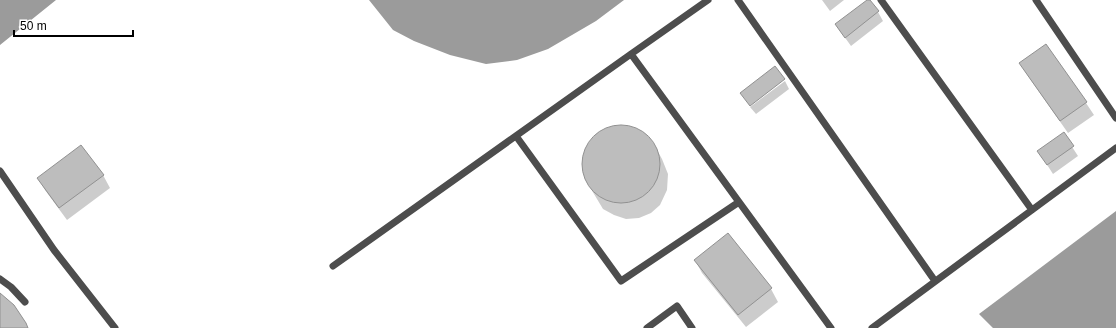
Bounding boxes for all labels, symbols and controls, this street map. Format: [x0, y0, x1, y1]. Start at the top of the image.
scale bar [14, 12, 133, 38]
text: 50 m [20, 19, 47, 33]

